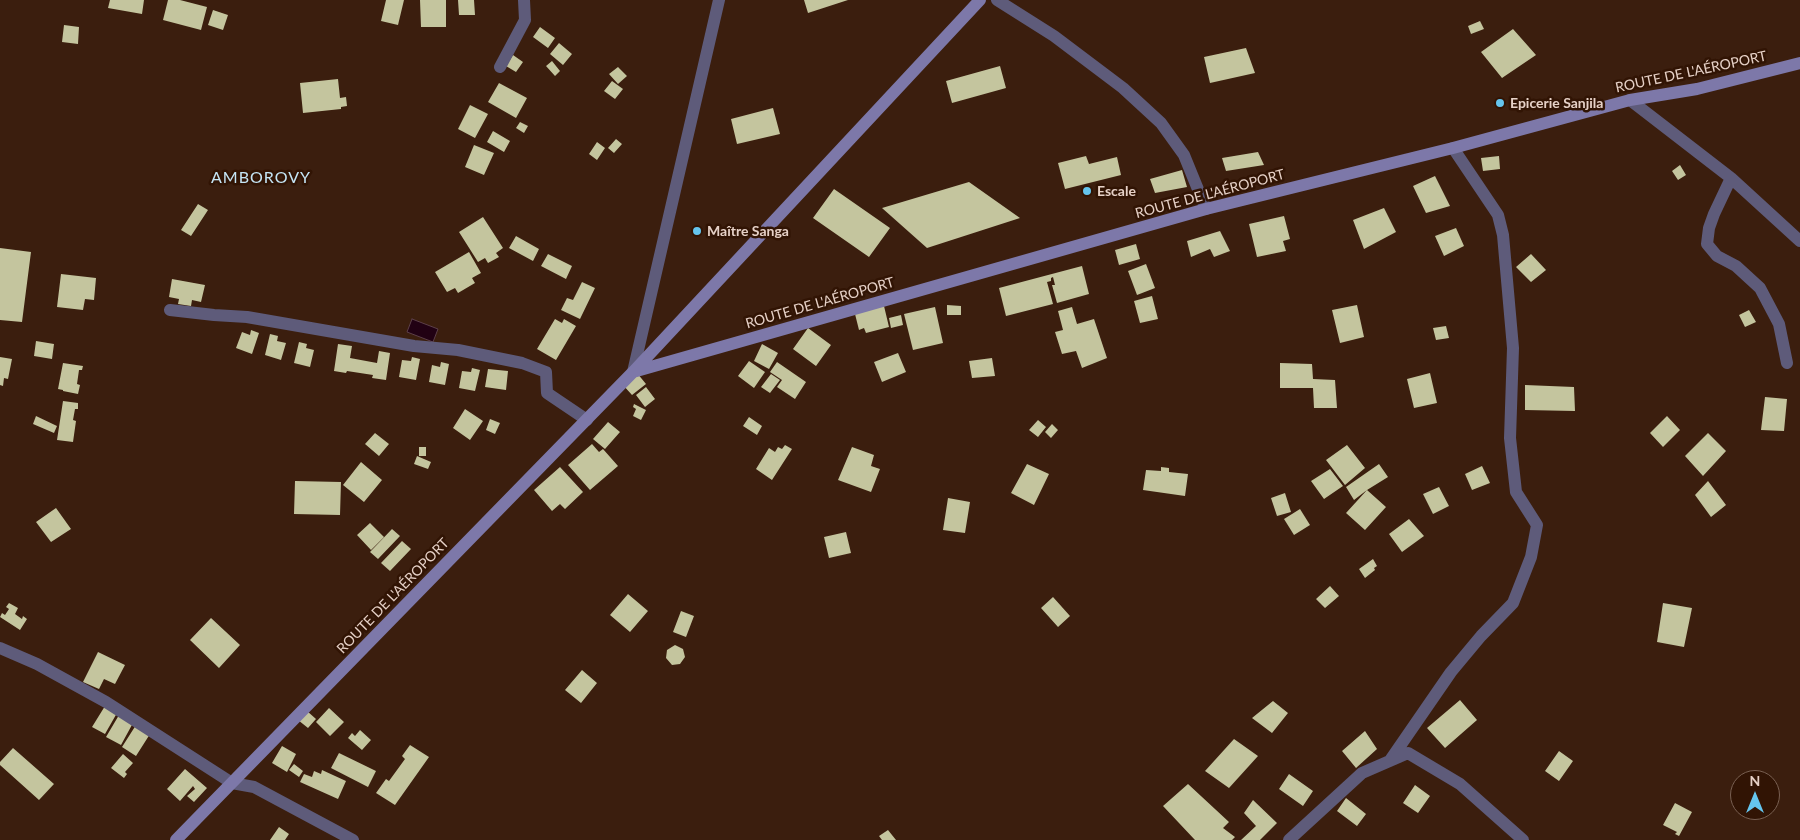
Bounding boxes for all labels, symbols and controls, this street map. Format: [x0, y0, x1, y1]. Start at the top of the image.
street label: ROUTE DE L'AÉROPORT [1614, 48, 1768, 96]
place label: Epicerie Sanjila [1510, 95, 1603, 111]
marker: Epicerie Sanjila [1494, 97, 1506, 109]
street label: ROUTE DE L'AÉROPORT [1133, 166, 1287, 222]
district label: AMBOROVY [210, 168, 312, 188]
place label: Escale [1097, 183, 1136, 199]
marker: Escale [1081, 185, 1093, 197]
place label: Maître Sanga [707, 223, 789, 239]
marker: Maître Sanga [691, 225, 703, 237]
street label: ROUTE DE L'AÉROPORT [744, 274, 896, 332]
street label: ROUTE DE L'AÉROPORT [333, 535, 453, 657]
north arrow [1730, 770, 1780, 820]
text: N [1750, 772, 1760, 789]

